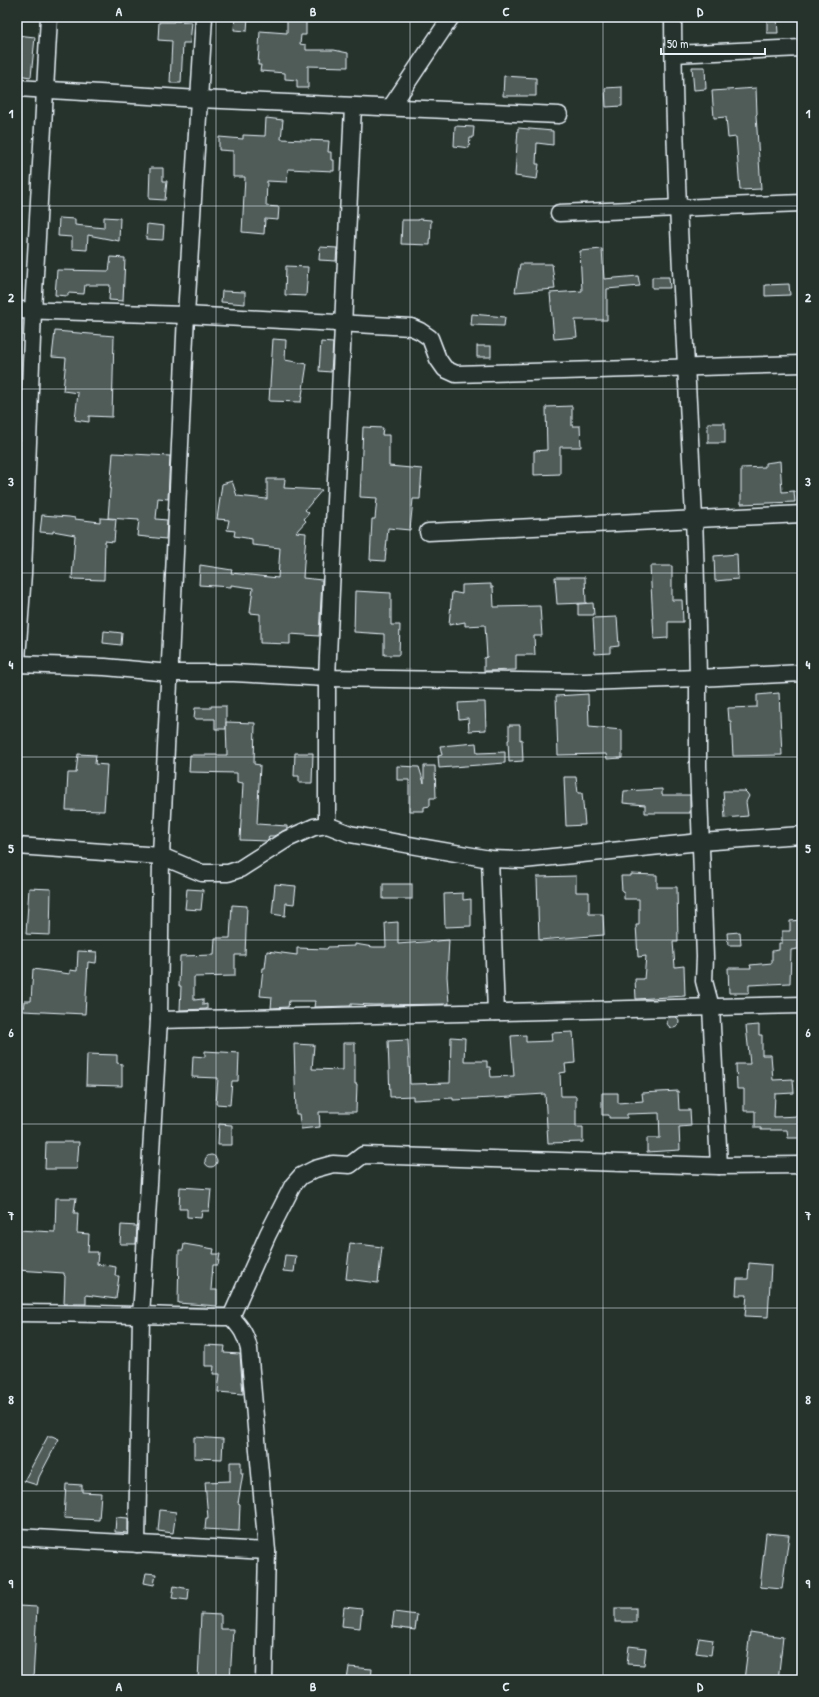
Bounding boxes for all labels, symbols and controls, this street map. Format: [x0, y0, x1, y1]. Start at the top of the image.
text: A [116, 2, 123, 20]
text: B [310, 2, 317, 20]
text: C [502, 2, 510, 20]
text: D [697, 2, 704, 20]
scale bar [661, 30, 765, 56]
text: 50 m [667, 35, 688, 52]
text: 1 [9, 104, 14, 122]
text: 1 [806, 104, 811, 122]
text: 2 [8, 288, 15, 306]
text: 2 [805, 288, 812, 306]
text: 3 [8, 472, 14, 490]
text: 3 [805, 472, 811, 490]
text: 4 [9, 655, 14, 673]
text: 4 [806, 655, 811, 673]
text: 5 [8, 839, 14, 857]
text: 5 [805, 839, 811, 857]
text: 6 [8, 1023, 14, 1041]
text: 6 [805, 1023, 811, 1041]
text: 7 [7, 1206, 15, 1224]
text: 7 [804, 1206, 812, 1224]
text: 8 [8, 1390, 14, 1408]
text: 8 [805, 1390, 811, 1408]
text: 9 [9, 1574, 14, 1592]
text: 9 [806, 1574, 811, 1592]
text: A [116, 1677, 123, 1695]
text: B [310, 1677, 317, 1695]
text: C [502, 1677, 510, 1695]
text: D [697, 1677, 704, 1695]

